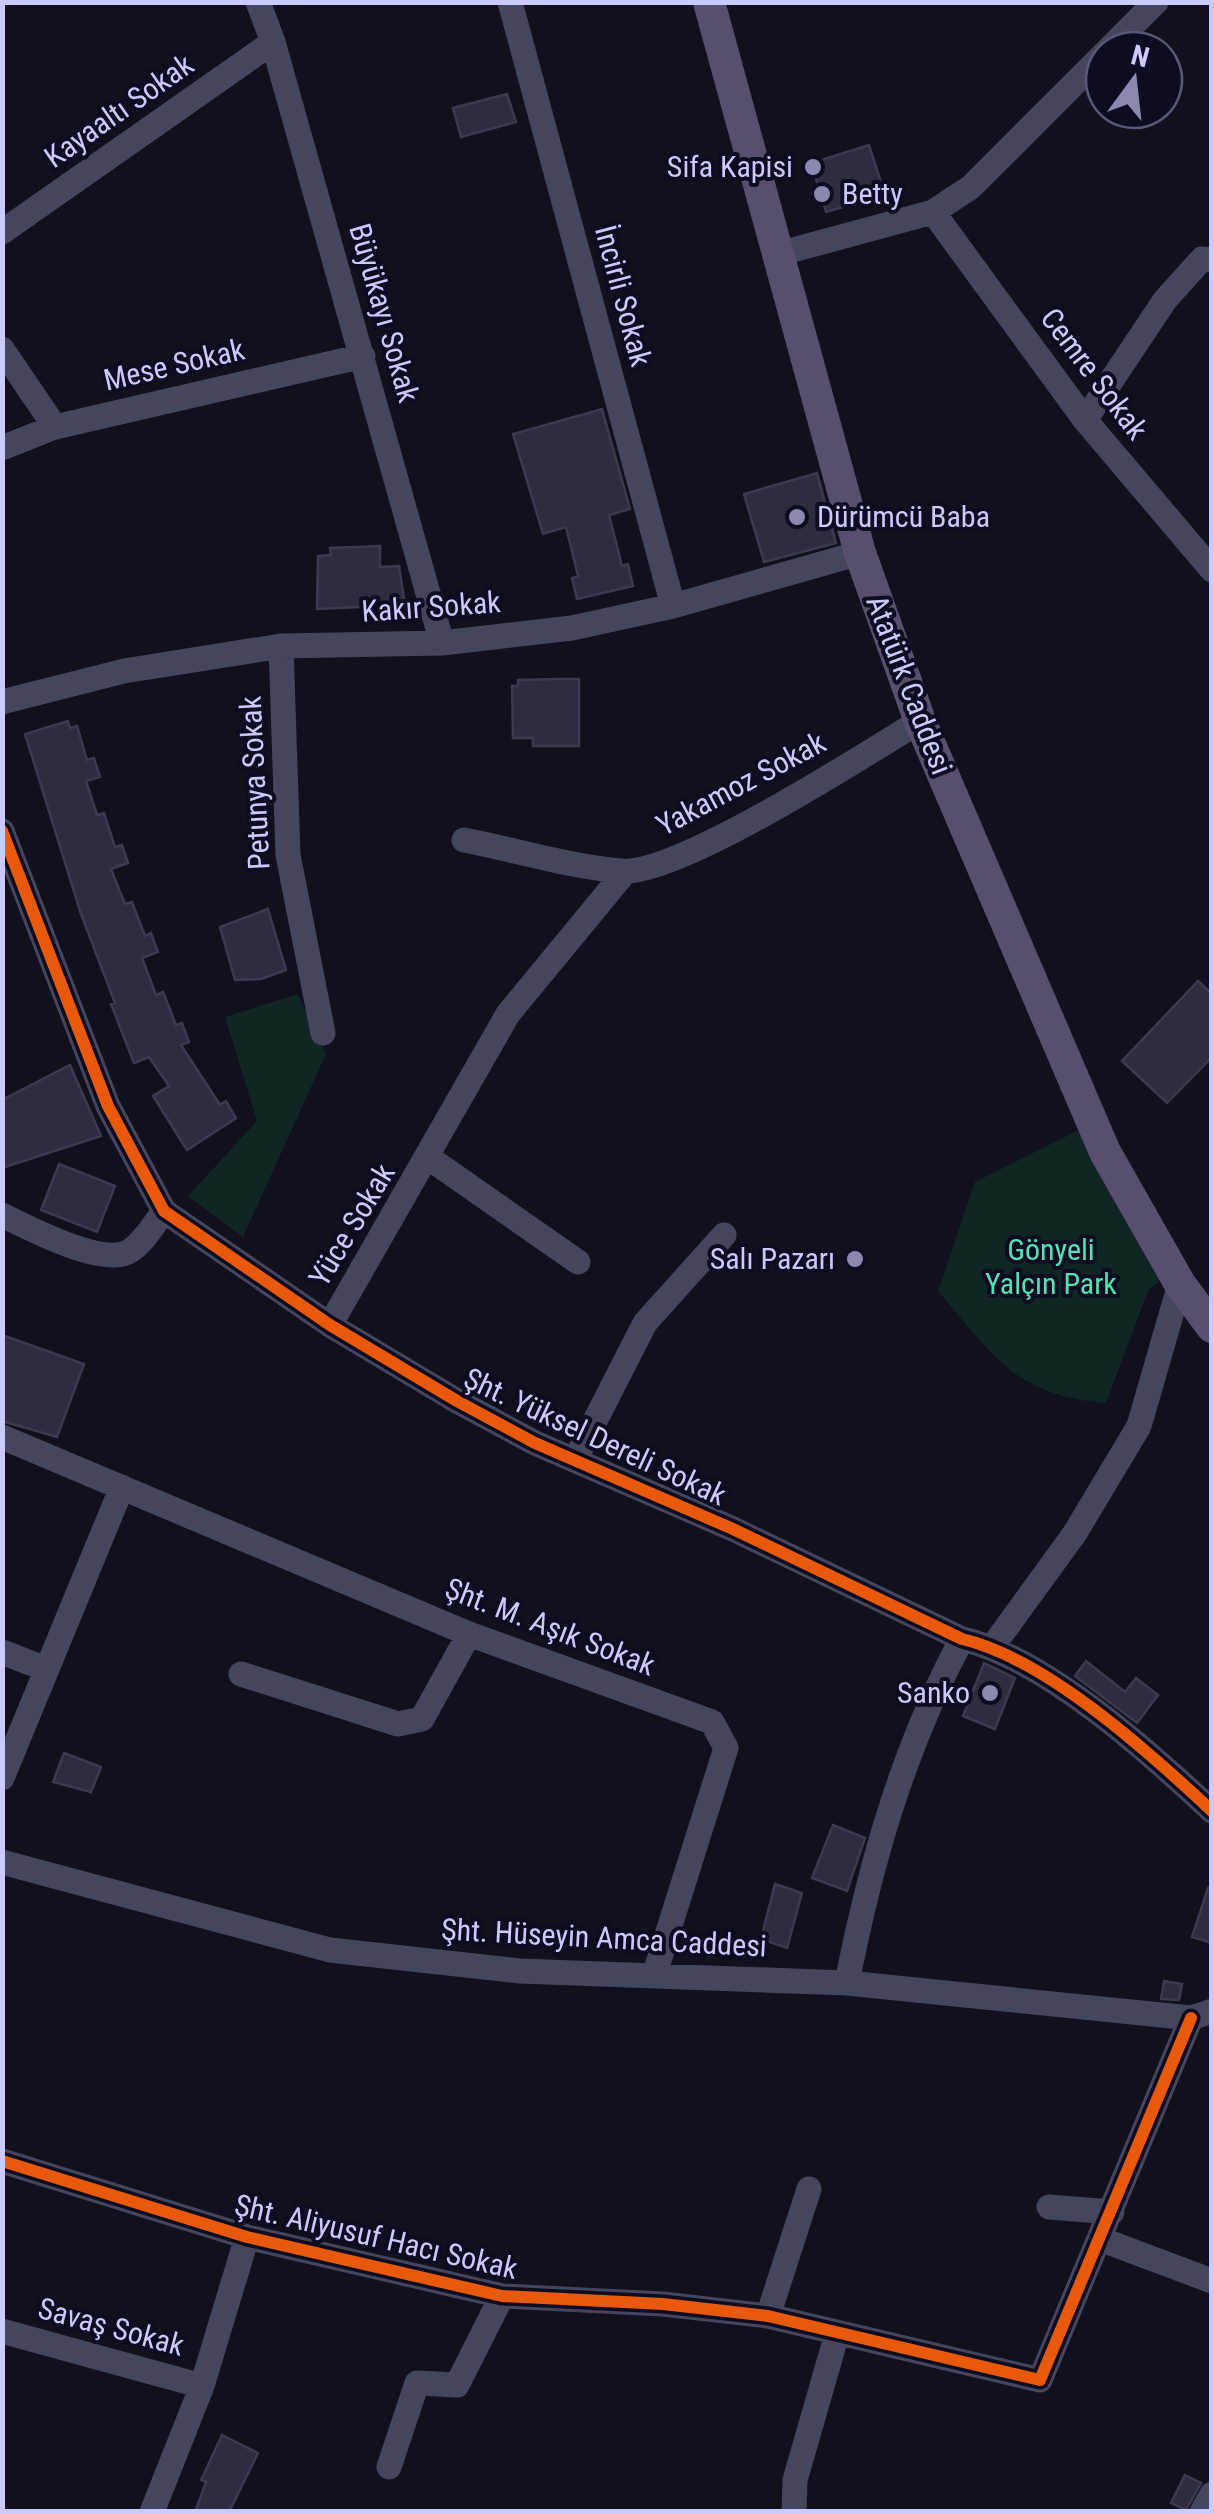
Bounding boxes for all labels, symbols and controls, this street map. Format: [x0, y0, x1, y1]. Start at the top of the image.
north arrow [1084, 30, 1184, 130]
text: N [1128, 38, 1153, 74]
street label: Kayaaltı Sokak [38, 46, 200, 175]
place label: Sifa Kapisi [667, 149, 793, 184]
marker: Sifa Kapisi [802, 156, 824, 178]
place label: Betty [842, 176, 903, 211]
marker: Betty [811, 183, 833, 205]
street label: Büyükayı Sokak [342, 220, 427, 407]
street label: İncirli Sokak [588, 222, 659, 371]
street label: Cemre Sokak [1034, 301, 1155, 447]
street label: Mese Sokak [100, 331, 248, 398]
place label: Dürümcü Baba [817, 499, 990, 534]
marker: Dürümcü Baba [786, 506, 808, 528]
street label: Kakır Sokak [360, 584, 502, 629]
street label: Atatürk Caddesi [859, 590, 960, 779]
street label: Petunya Sokak [232, 695, 277, 871]
street label: Yakamoz Sokak [650, 724, 832, 843]
street label: Yüce Sokak [301, 1157, 402, 1292]
park label: Gönyeli Yalçın Park [985, 1232, 1117, 1301]
place label: Salı Pazarı [710, 1241, 835, 1276]
marker: Salı Pazarı [844, 1248, 866, 1270]
street label: Şht. Yüksel Dereli Sokak [459, 1360, 732, 1513]
street label: Şht. M. Aşık Sokak [440, 1570, 660, 1683]
place label: Sanko [897, 1675, 970, 1710]
marker: Sanko [979, 1682, 1001, 1704]
street label: Şht. Hüseyin Amca Caddesi [440, 1911, 768, 1964]
street label: Şht. Aliyusuf Hacı Sokak [231, 2187, 521, 2286]
street label: Savaş Sokak [34, 2290, 188, 2363]

